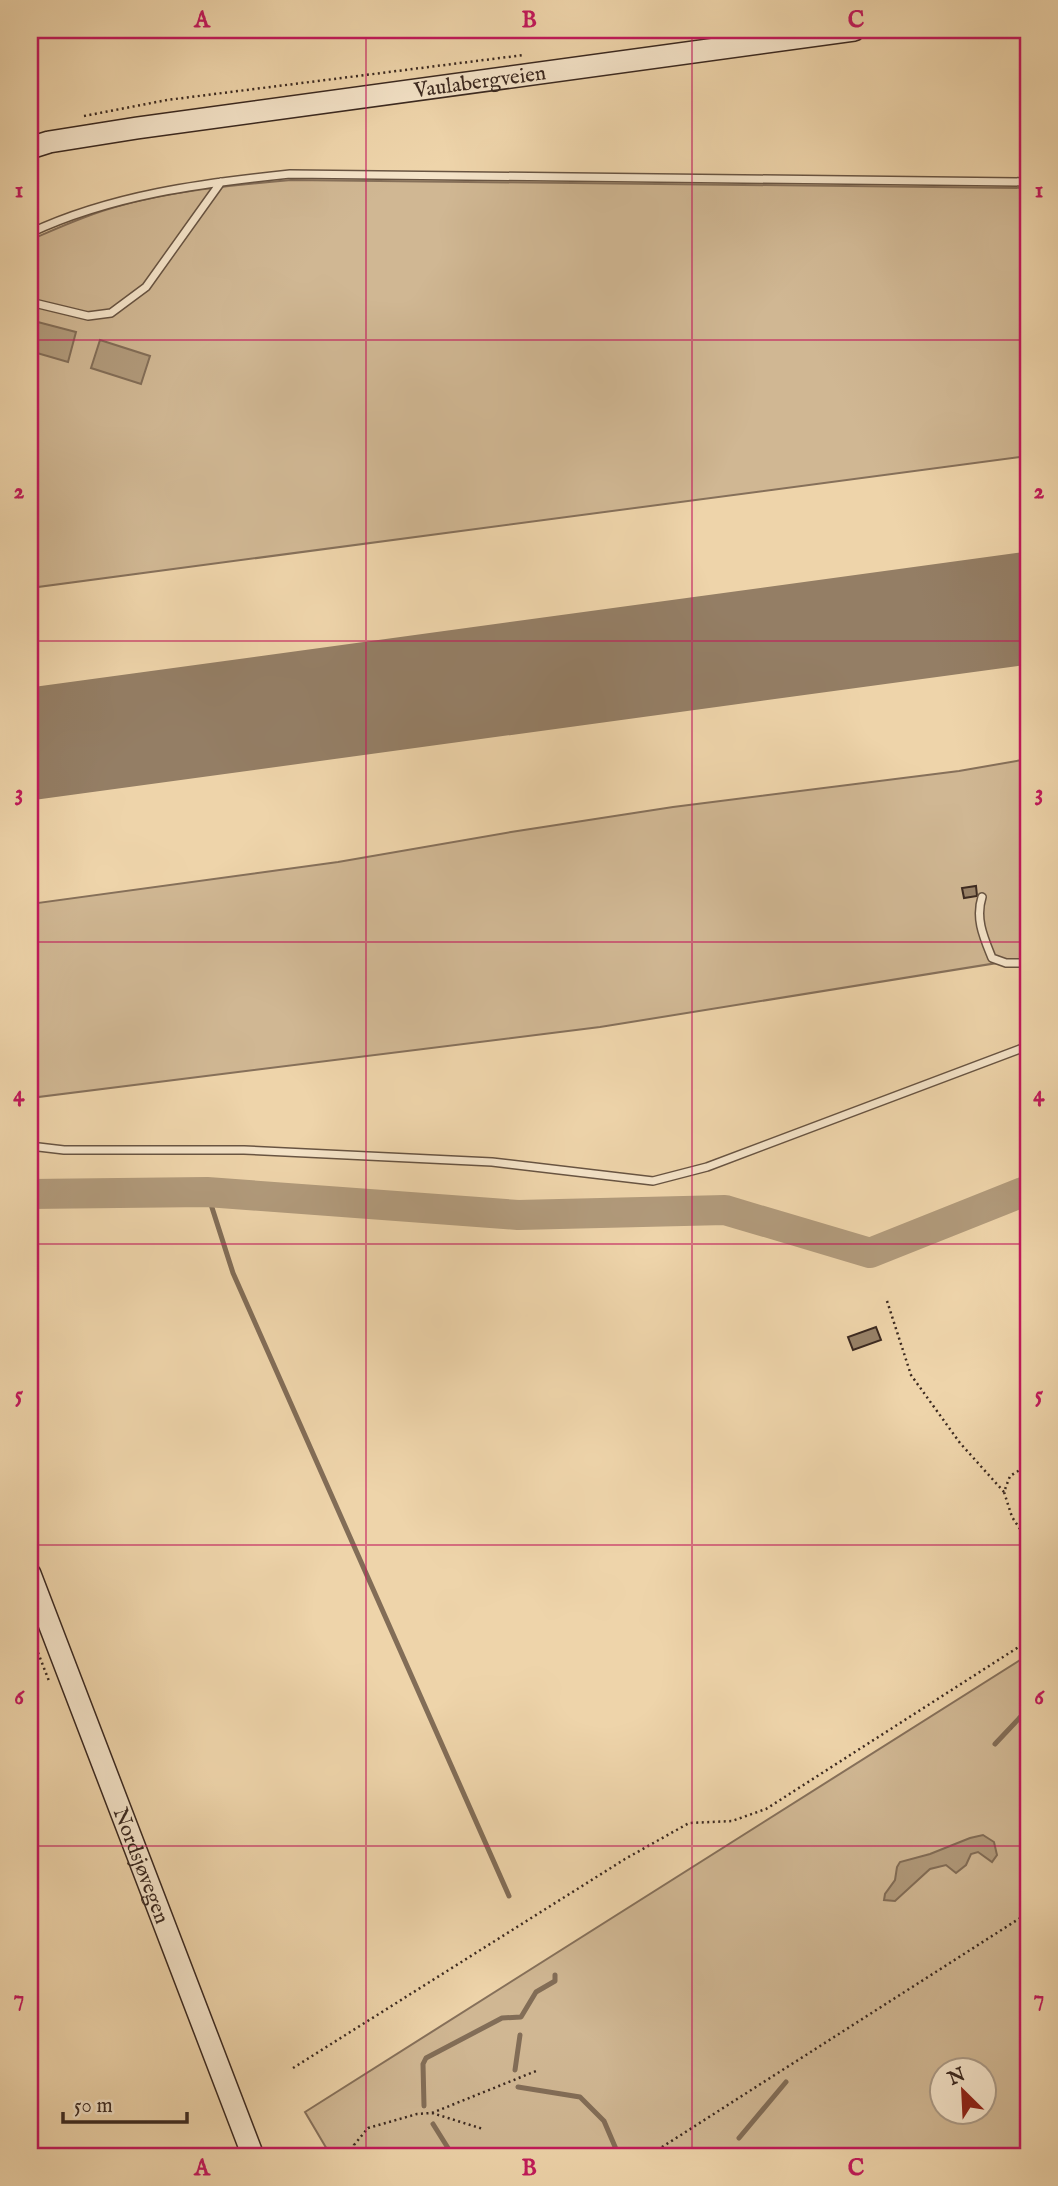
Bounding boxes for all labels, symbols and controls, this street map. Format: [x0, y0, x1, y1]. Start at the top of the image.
text: A [193, 6, 211, 35]
text: B [521, 6, 537, 35]
text: C [848, 6, 865, 35]
street label: Vaulabergveien [411, 60, 548, 105]
text: 1 [15, 176, 23, 205]
text: 1 [1035, 176, 1043, 205]
text: 2 [14, 477, 25, 506]
text: 2 [1034, 477, 1045, 506]
text: 3 [15, 779, 23, 808]
text: 3 [1035, 779, 1043, 808]
text: 4 [13, 1080, 25, 1109]
text: 4 [1033, 1080, 1045, 1109]
text: 5 [15, 1381, 24, 1410]
text: 5 [1035, 1381, 1044, 1410]
text: 6 [14, 1683, 25, 1712]
text: 6 [1034, 1683, 1045, 1712]
street label: Nordsjøvegen [106, 1804, 175, 1928]
text: 7 [14, 1984, 24, 2013]
text: 7 [1034, 1984, 1044, 2013]
north arrow [928, 2056, 998, 2126]
text: N [944, 2063, 970, 2092]
scale bar [63, 2081, 187, 2125]
text: 50 m [74, 2093, 113, 2120]
text: A [193, 2154, 211, 2183]
text: B [521, 2154, 537, 2183]
text: C [848, 2154, 865, 2183]

